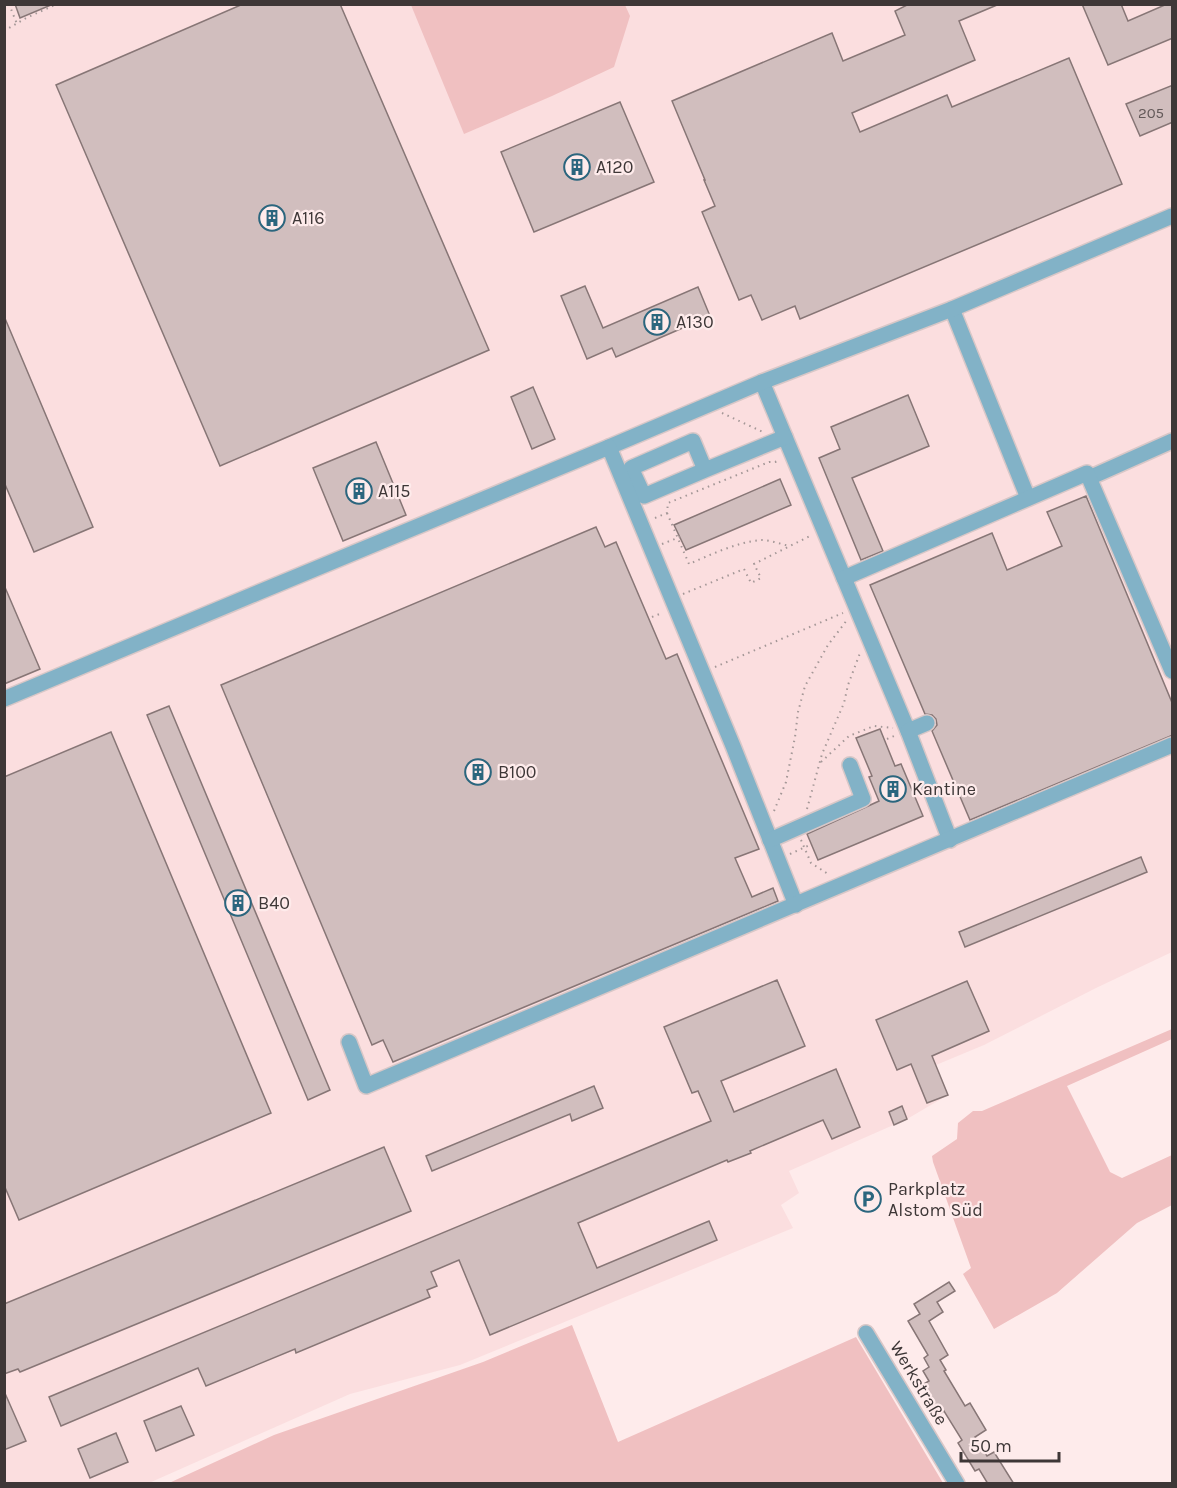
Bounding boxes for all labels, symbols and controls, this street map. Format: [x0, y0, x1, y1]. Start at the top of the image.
house number: 205 [1138, 104, 1164, 122]
building icon: A120 [562, 152, 592, 182]
place label: A120 [596, 156, 633, 178]
building icon: A116 [257, 203, 287, 233]
place label: A116 [292, 207, 325, 229]
building icon: A130 [642, 307, 672, 337]
place label: A130 [676, 311, 714, 333]
building icon: A115 [344, 476, 374, 506]
place label: A115 [378, 480, 410, 502]
building icon: B100 [463, 757, 493, 787]
place label: B100 [498, 761, 537, 783]
building icon: Kantine [878, 774, 908, 804]
place label: Kantine [912, 778, 976, 800]
building icon: B40 [223, 888, 253, 918]
place label: B40 [258, 892, 290, 914]
place label: Parkplatz Alstom Süd [888, 1178, 983, 1221]
parking icon: Parkplatz Alstom Süd [853, 1184, 883, 1214]
street label: Werkstraße [885, 1337, 953, 1429]
scale bar [961, 1425, 1058, 1463]
text: 50 m [970, 1435, 1012, 1457]

